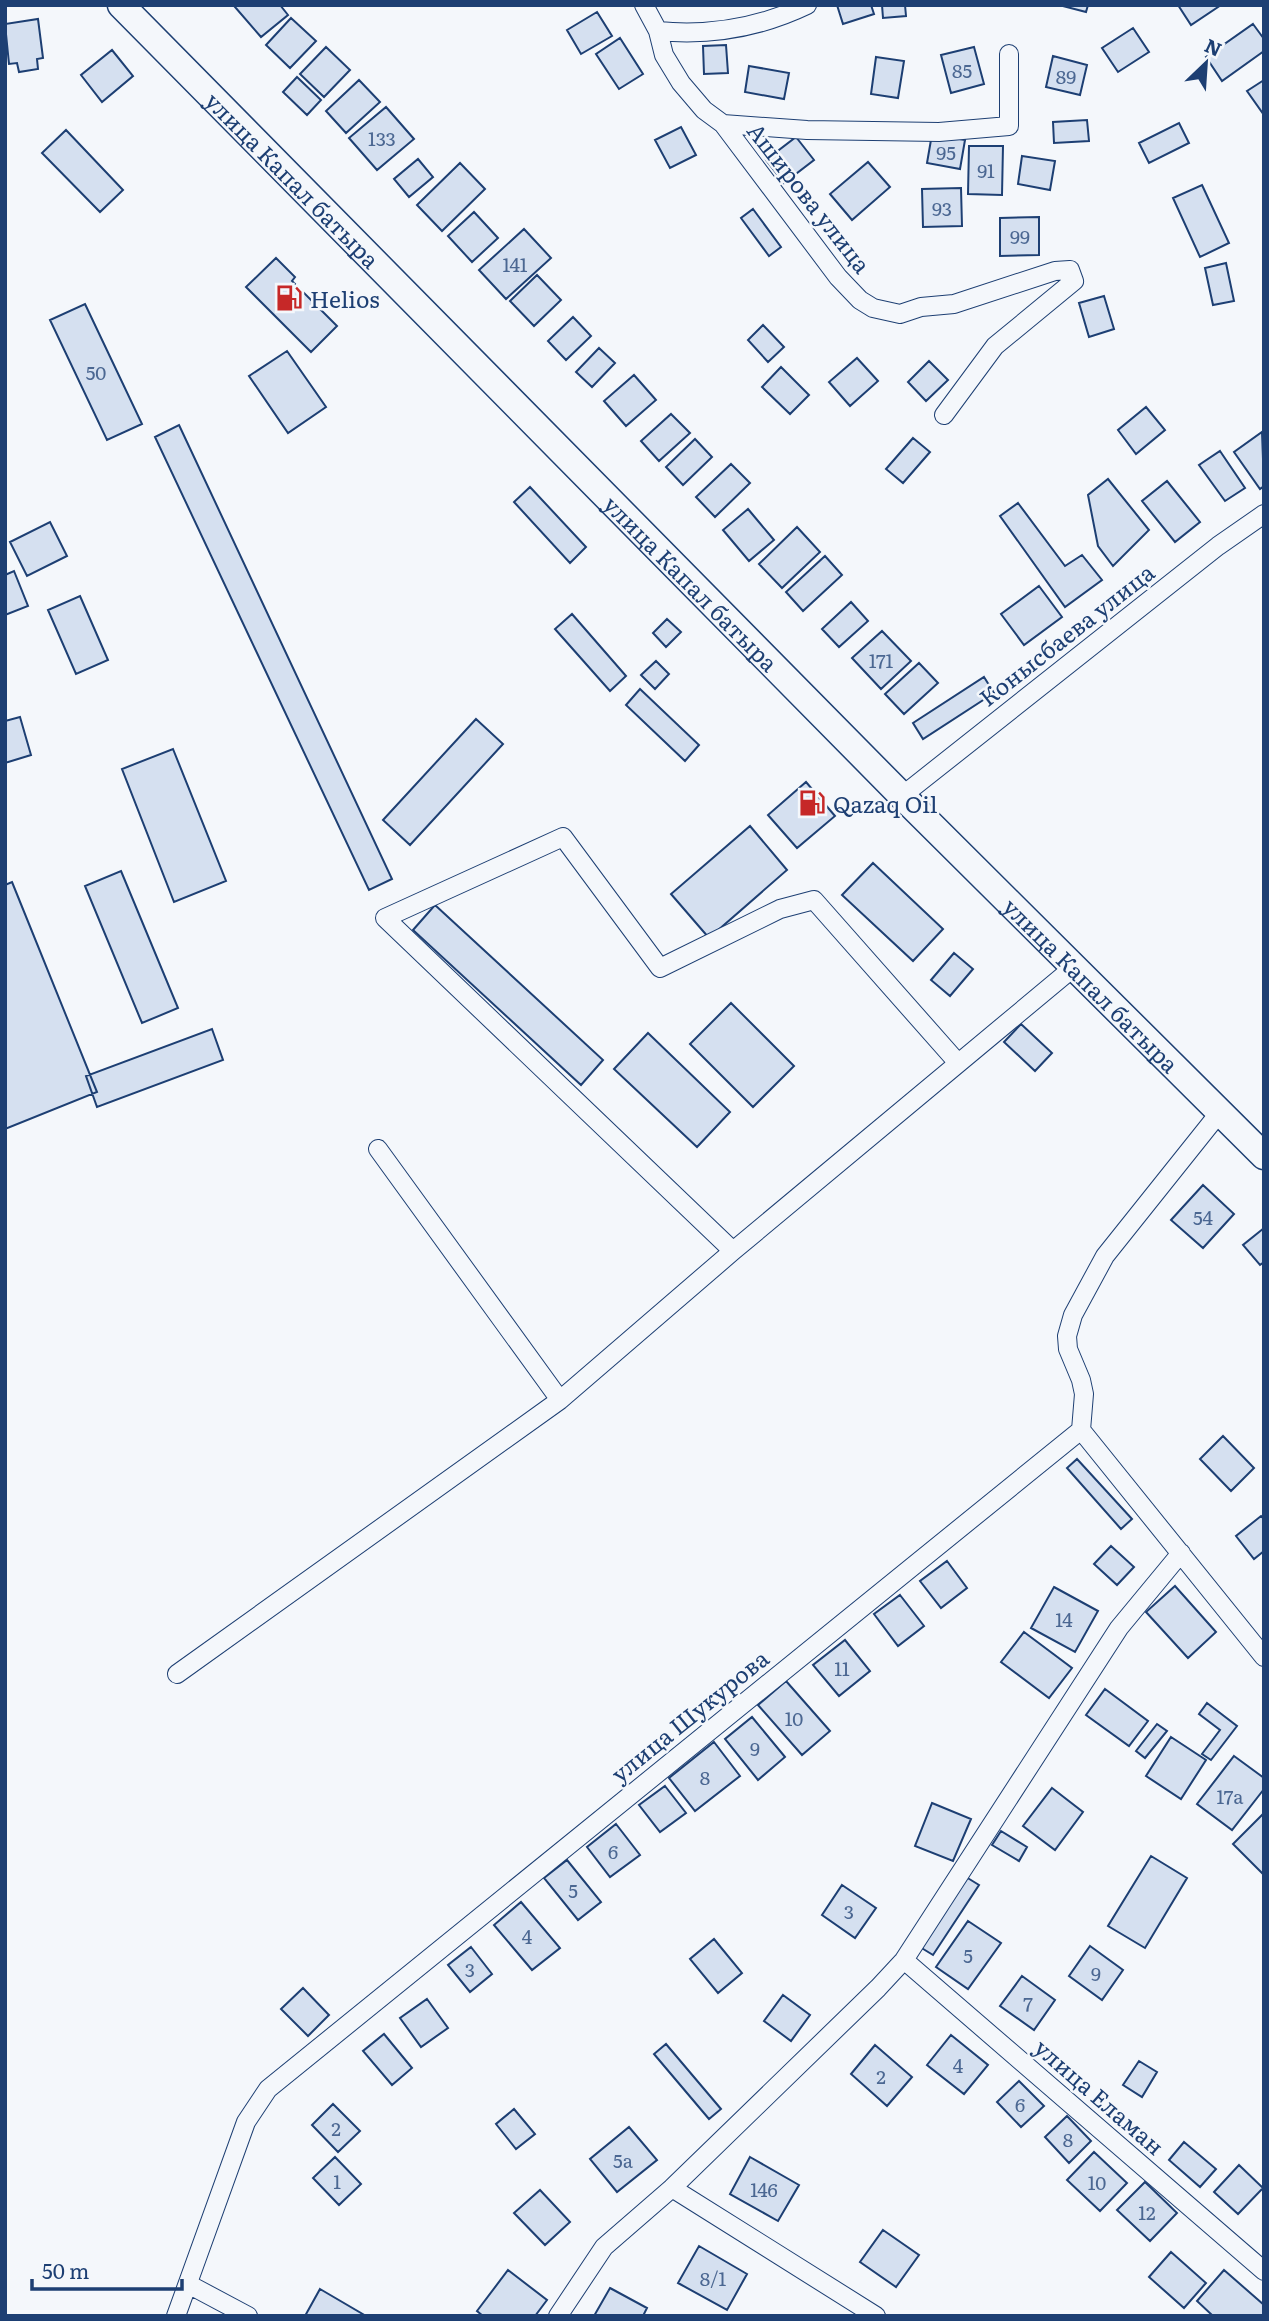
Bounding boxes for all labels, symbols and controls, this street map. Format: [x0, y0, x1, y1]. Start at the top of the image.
north arrow [1171, 28, 1241, 98]
text: N [1200, 31, 1227, 63]
house number: 85 [952, 56, 972, 84]
house number: 89 [1056, 62, 1076, 90]
street label: улица Капал батыра [198, 84, 388, 276]
street label: Аширова улица [740, 115, 880, 280]
house number: 133 [368, 124, 396, 152]
house number: 95 [936, 138, 956, 166]
house number: 91 [977, 156, 995, 184]
house number: 93 [932, 194, 952, 222]
house number: 99 [1010, 222, 1030, 250]
house number: 141 [502, 250, 528, 278]
place label: Helios [310, 281, 380, 315]
fuel station icon: Helios [274, 283, 304, 313]
house number: 50 [86, 358, 106, 386]
street label: улица Капал батыра [597, 487, 787, 679]
street label: Конысбаева улица [971, 554, 1161, 713]
house number: 171 [869, 646, 894, 674]
place label: Qazaq Oil [833, 786, 938, 820]
fuel station icon: Qazaq Oil [797, 788, 827, 818]
street label: улица Капал батыра [996, 889, 1188, 1080]
house number: 54 [1193, 1203, 1214, 1231]
house number: 14 [1055, 1605, 1073, 1633]
street label: улица Шукурова [603, 1640, 776, 1789]
house number: 11 [834, 1654, 850, 1682]
house number: 10 [785, 1704, 803, 1732]
house number: 9 [750, 1734, 760, 1762]
house number: 8 [700, 1763, 710, 1791]
house number: 17а [1216, 1782, 1244, 1810]
house number: 6 [608, 1837, 618, 1865]
house number: 5 [568, 1876, 578, 1904]
house number: 3 [844, 1897, 854, 1925]
house number: 4 [522, 1922, 533, 1950]
house number: 5 [963, 1941, 973, 1969]
house number: 3 [465, 1955, 475, 1983]
house number: 9 [1091, 1959, 1101, 1987]
house number: 7 [1023, 1989, 1033, 2017]
street label: улица Еламан [1028, 2030, 1172, 2162]
house number: 4 [953, 2051, 964, 2079]
house number: 2 [876, 2062, 886, 2090]
house number: 6 [1015, 2090, 1025, 2118]
house number: 2 [331, 2114, 341, 2142]
house number: 8 [1063, 2125, 1073, 2153]
house number: 5а [613, 2146, 634, 2174]
house number: 1 [333, 2167, 341, 2195]
house number: 10 [1088, 2168, 1106, 2196]
house number: 146 [750, 2175, 778, 2203]
house number: 12 [1138, 2198, 1156, 2226]
scale bar [32, 2248, 182, 2292]
text: 50 m [42, 2254, 89, 2285]
house number: 8/1 [700, 2264, 726, 2292]

